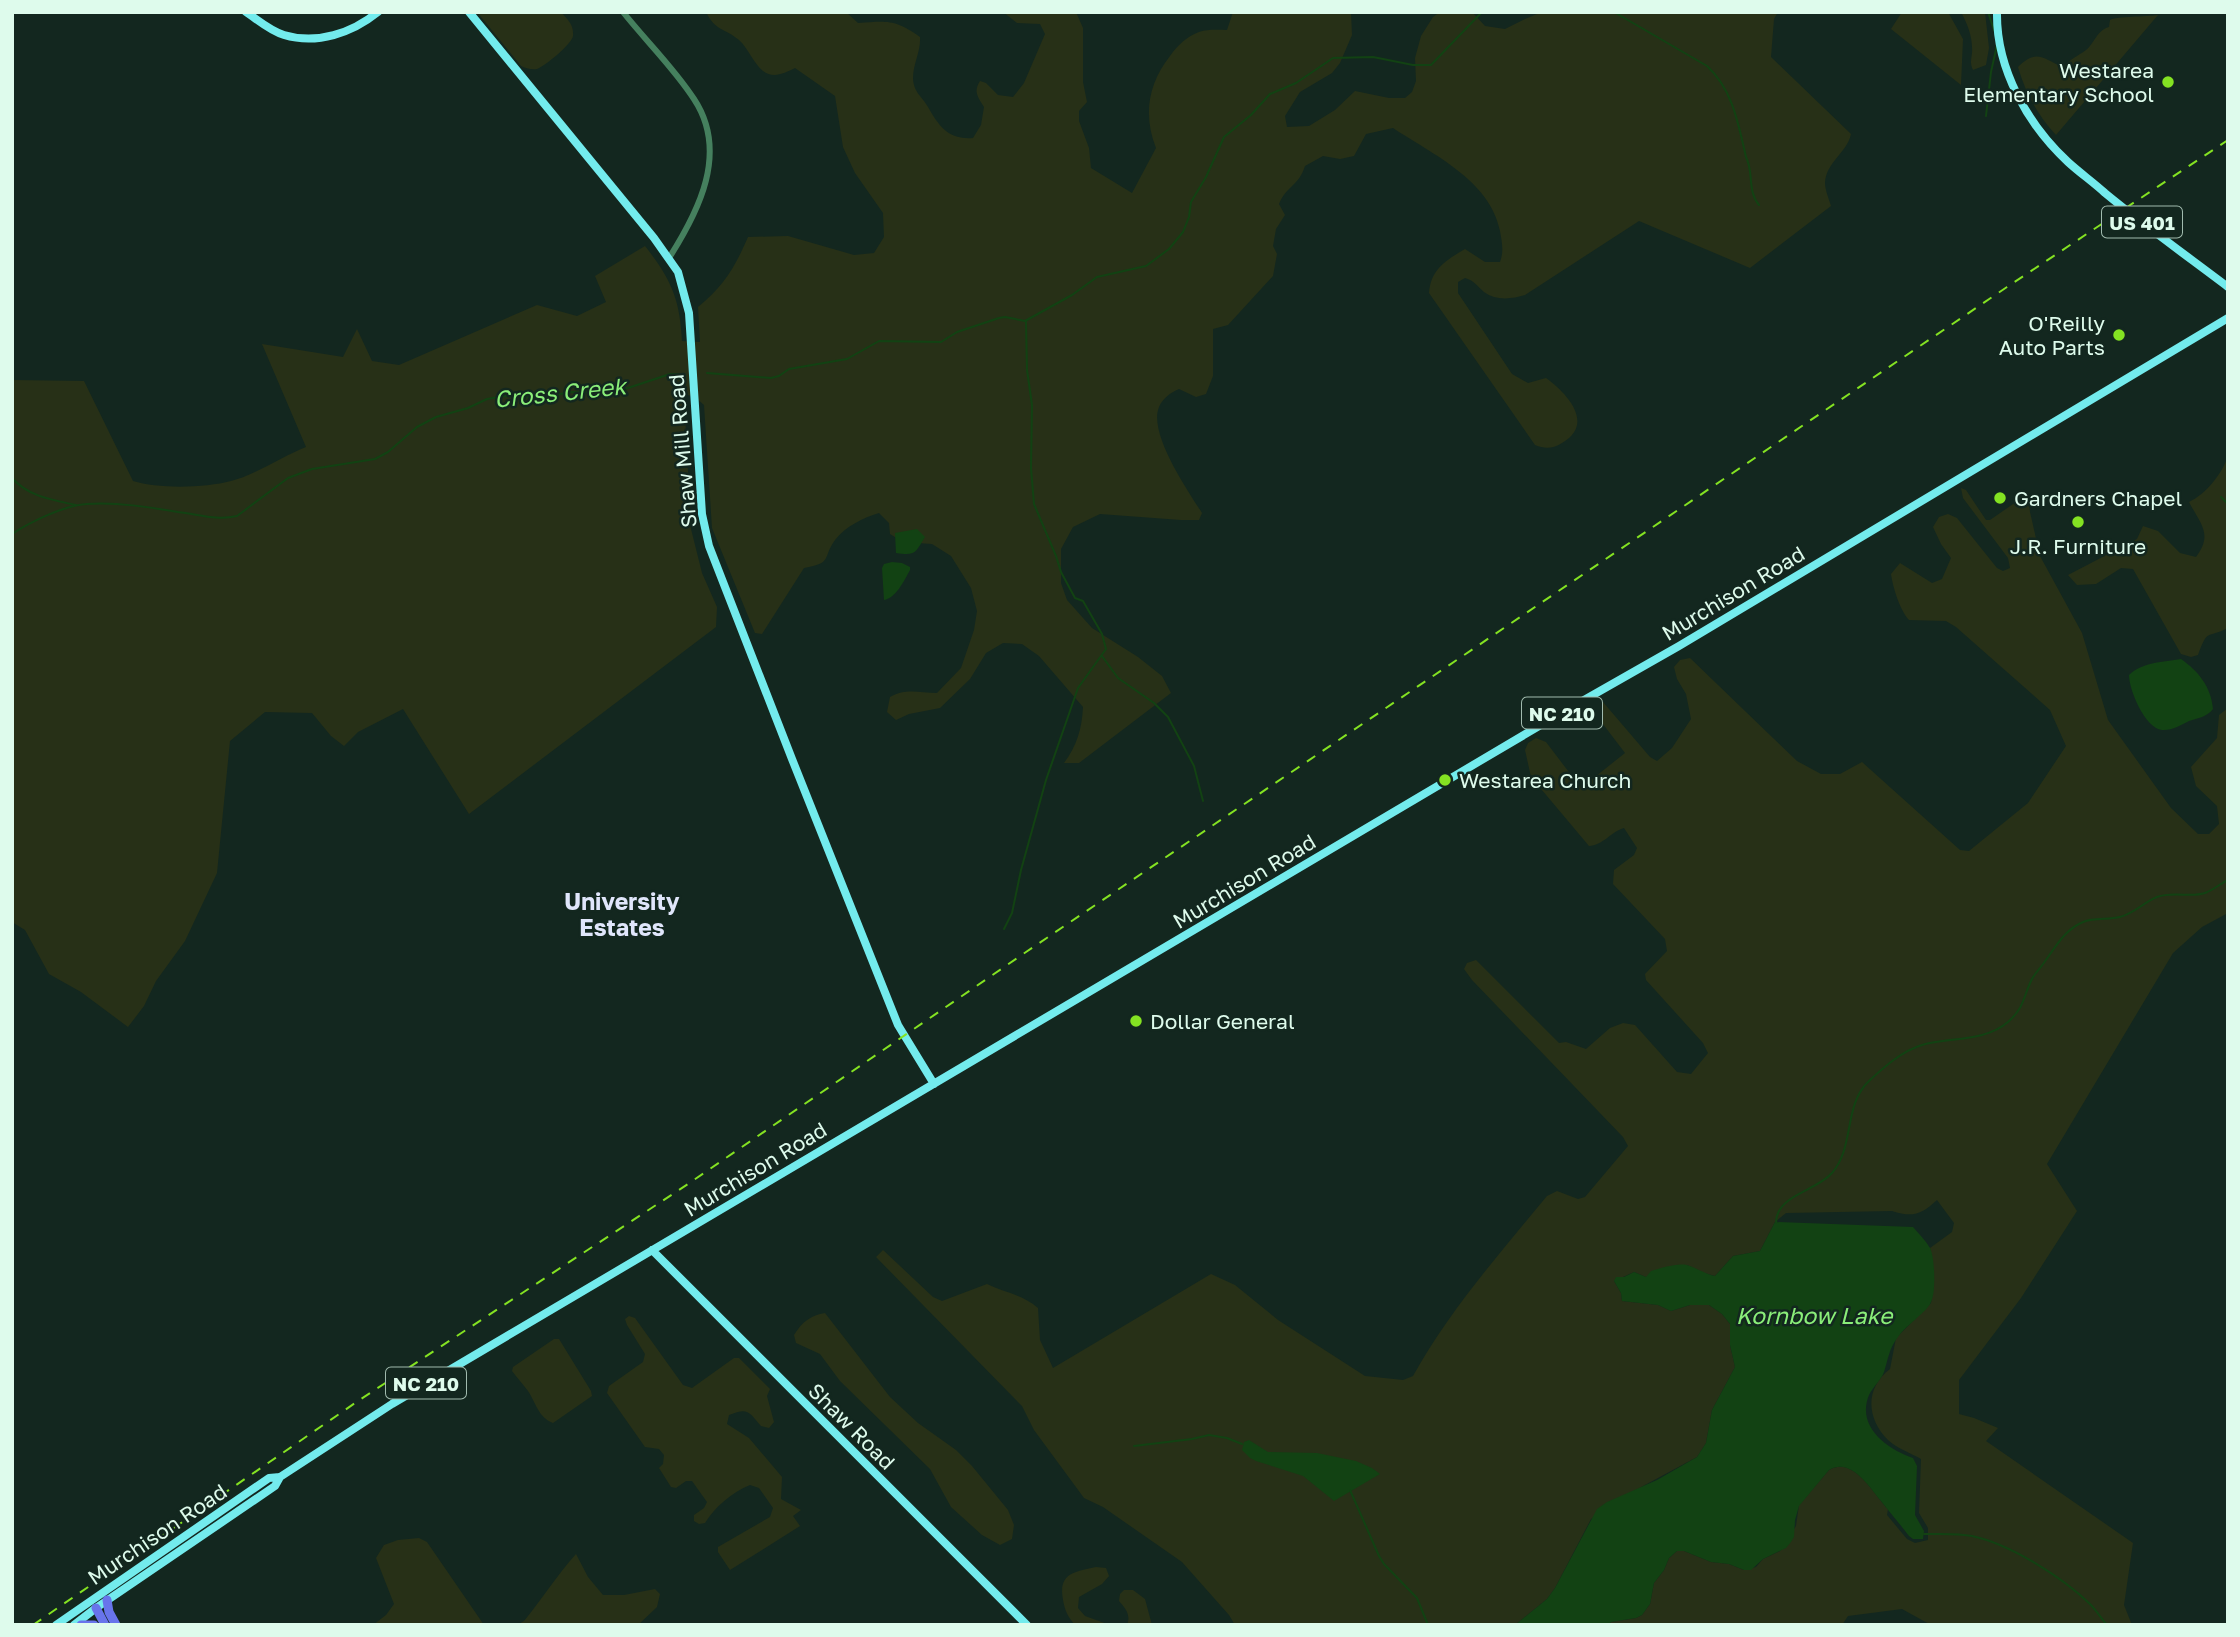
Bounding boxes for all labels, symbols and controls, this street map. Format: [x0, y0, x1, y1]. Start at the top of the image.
place label: Westarea Elementary School [1963, 57, 2154, 107]
marker: Westarea Elementary School [2160, 74, 2176, 90]
road number: US 401 [2102, 206, 2182, 238]
place label: O'Reilly Auto Parts [1999, 310, 2105, 360]
marker: O'Reilly Auto Parts [2111, 327, 2127, 343]
water label: Cross Creek [493, 371, 629, 413]
street label: Shaw Mill Road [662, 373, 702, 529]
place label: Gardners Chapel [2014, 485, 2182, 511]
marker: Gardners Chapel [1992, 490, 2008, 506]
marker: J.R. Furniture [2070, 514, 2086, 530]
place label: J.R. Furniture [2010, 533, 2146, 559]
street label: Murchison Road [1657, 540, 1809, 646]
road number: NC 210 [1522, 698, 1602, 728]
place label: Westarea Church [1459, 767, 1631, 793]
marker: Westarea Church [1437, 772, 1453, 788]
street label: Murchison Road [1168, 828, 1320, 934]
district label: University Estates [564, 887, 680, 941]
place label: Dollar General [1150, 1008, 1295, 1034]
marker: Dollar General [1128, 1013, 1144, 1029]
street label: Murchison Road [679, 1116, 831, 1222]
water label: Kornbow Lake [1736, 1301, 1894, 1329]
road number: NC 210 [386, 1368, 466, 1399]
street label: Shaw Road [803, 1377, 901, 1475]
street label: Murchison Road [83, 1478, 231, 1590]

